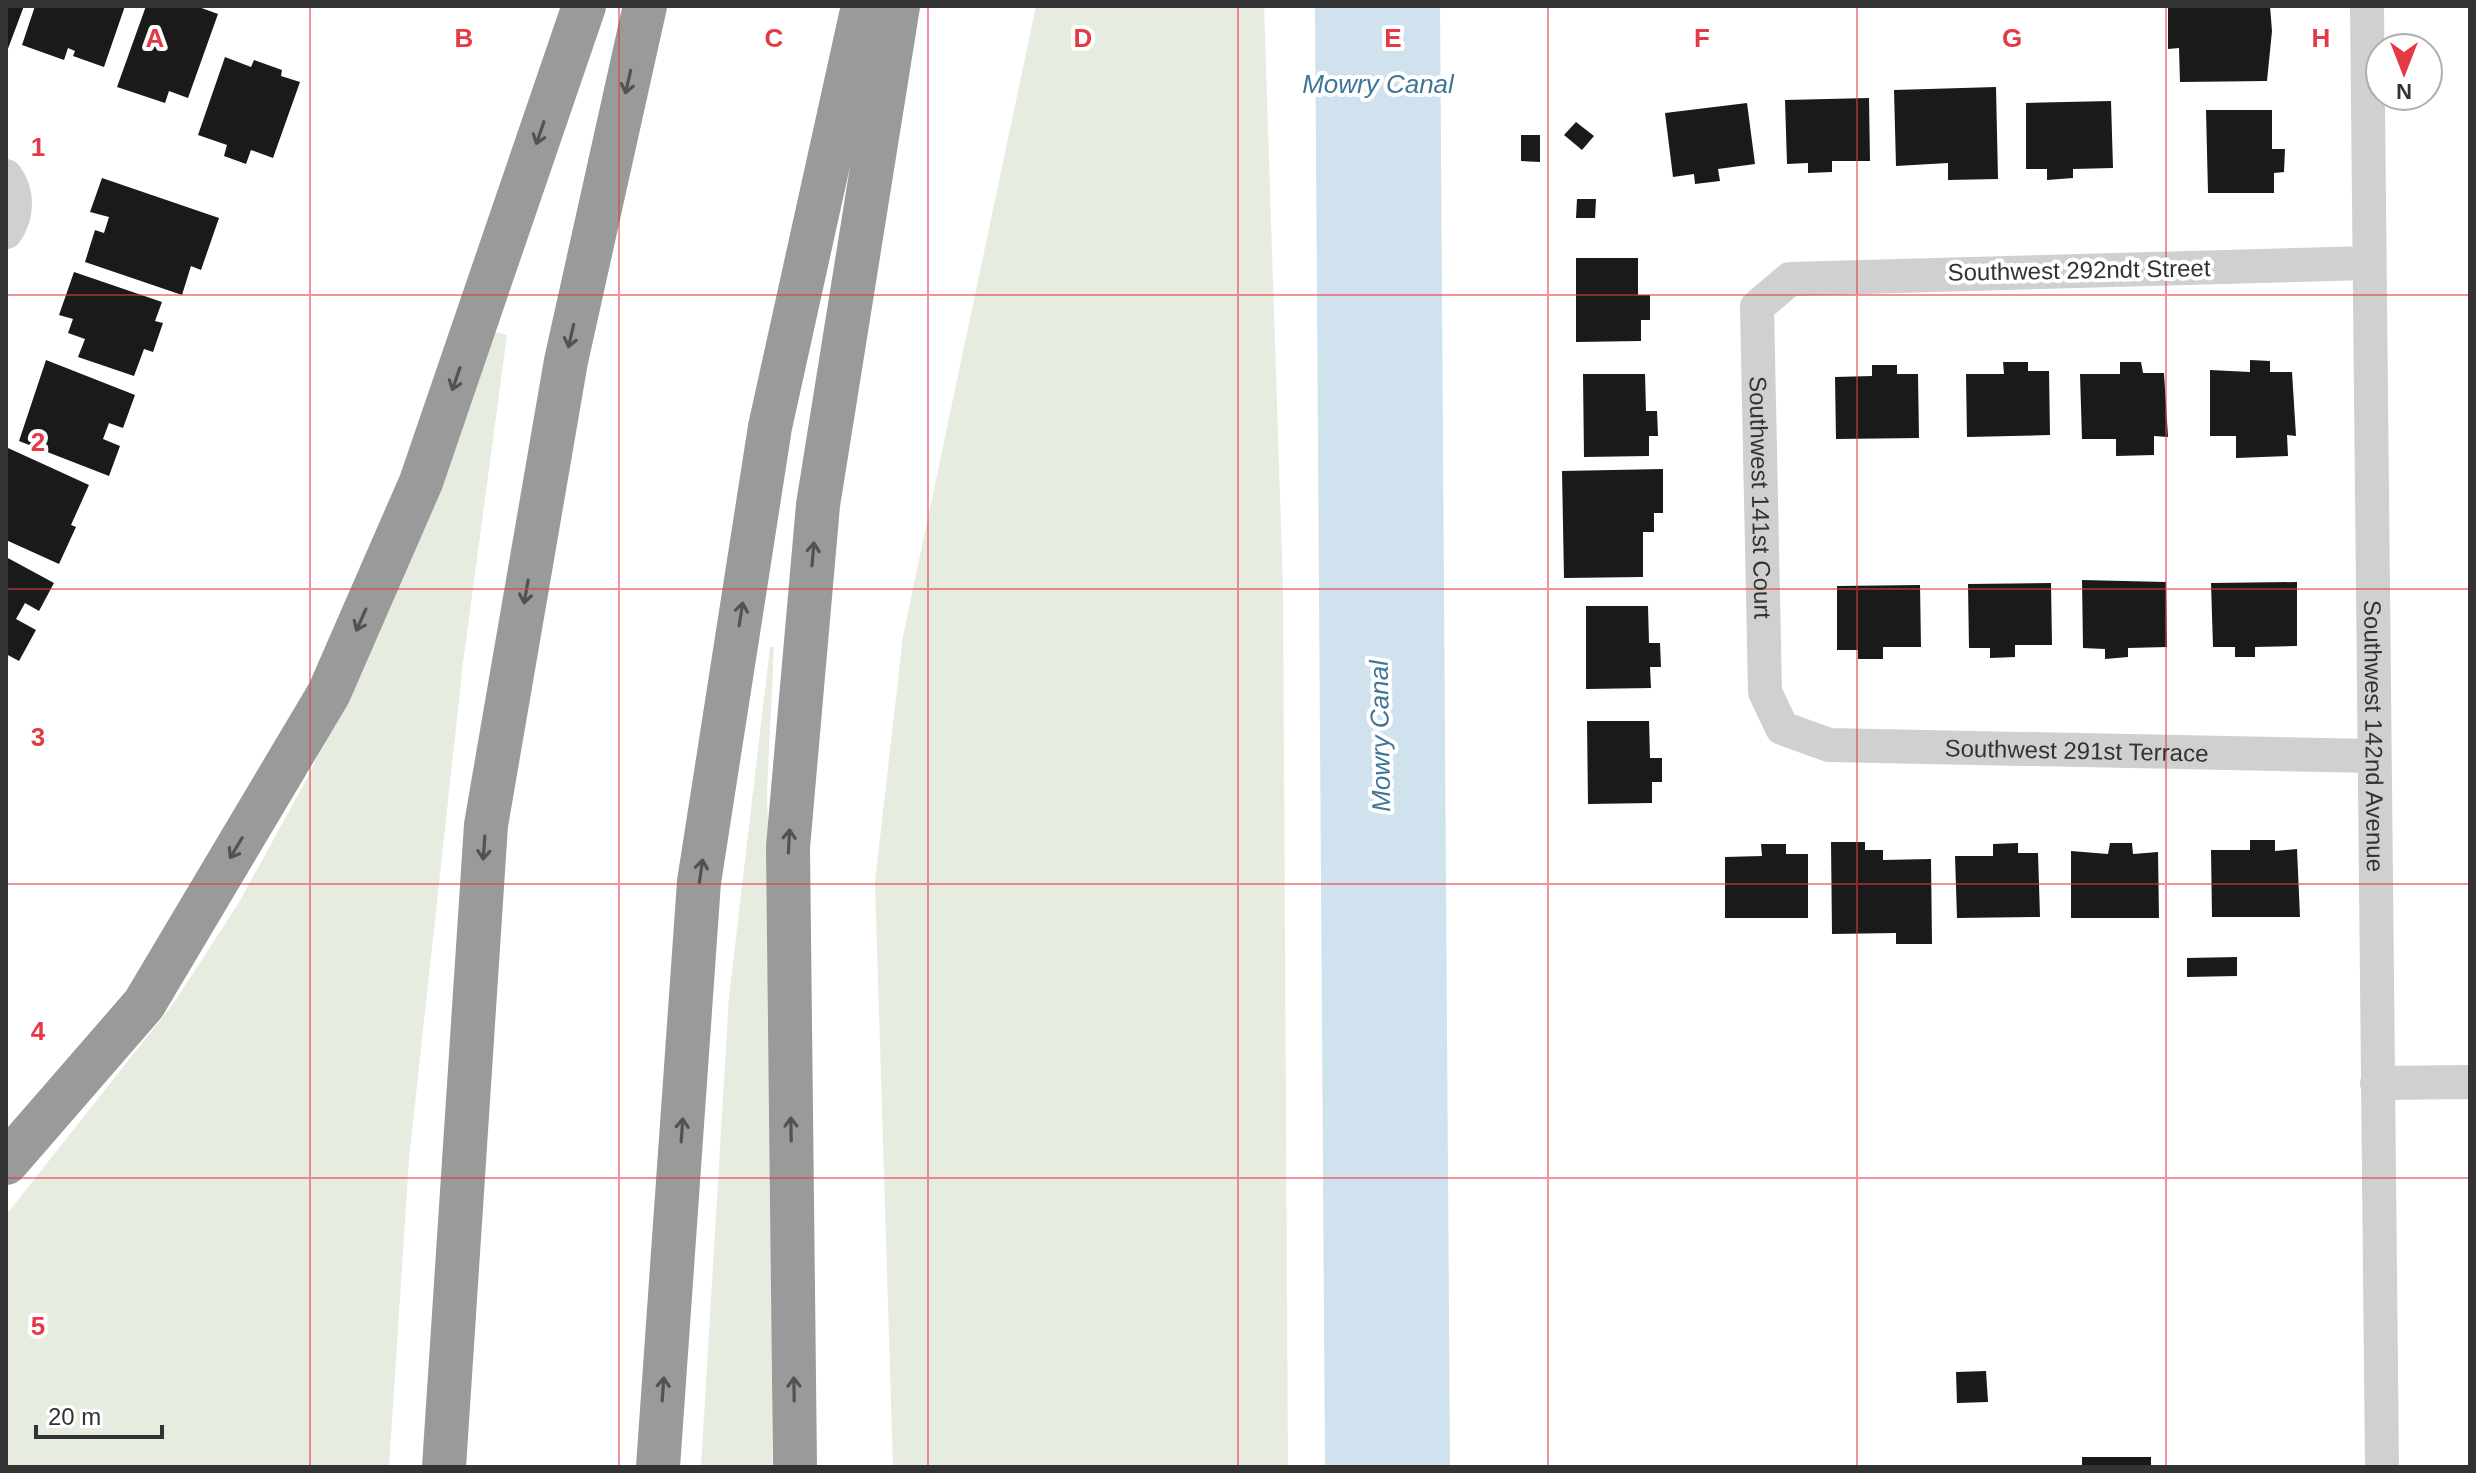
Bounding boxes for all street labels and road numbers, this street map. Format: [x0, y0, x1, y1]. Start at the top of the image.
street label: Southwest 292ndt Street [1947, 254, 2211, 286]
street label: Southwest 141st Court [1745, 376, 1777, 620]
street label: Southwest 142nd Avenue [2360, 600, 2389, 872]
street label: Southwest 291st Terrace [1944, 734, 2209, 766]

